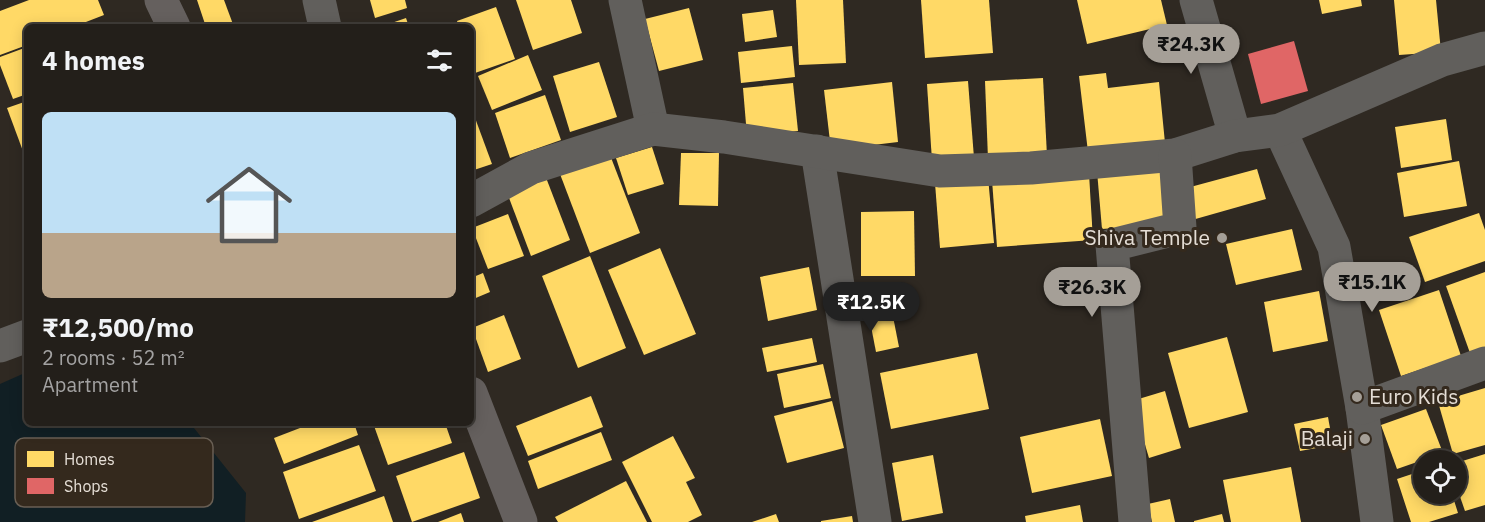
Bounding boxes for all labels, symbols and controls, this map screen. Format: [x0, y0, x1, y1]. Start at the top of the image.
pin: ₹24.3K [1142, 24, 1240, 75]
text: ₹24.3K [1157, 30, 1225, 57]
text: 4 homes [42, 43, 145, 77]
icon: filters [423, 44, 456, 77]
icon: home [195, 151, 303, 259]
place label: Shiva Temple [1084, 223, 1210, 251]
marker: Shiva Temple [1215, 231, 1229, 245]
pin: ₹15.1K [1323, 262, 1421, 313]
pin: ₹26.3K [1043, 267, 1141, 318]
text: ₹15.1K [1338, 268, 1406, 295]
text: ₹26.3K [1058, 273, 1126, 300]
pin: ₹12.5K [822, 282, 920, 333]
text: ₹12.5K [837, 288, 905, 315]
text: ₹12,500/mo [42, 310, 194, 344]
text: 2 rooms · 52 m² [42, 344, 185, 371]
text: Apartment [42, 371, 138, 398]
place label: Euro Kids [1369, 382, 1458, 410]
marker: Euro Kids [1350, 390, 1364, 404]
place label: Balaji [1301, 424, 1353, 452]
marker: Balaji [1358, 432, 1372, 446]
legend [15, 438, 213, 507]
text: Homes [64, 449, 115, 469]
map controls [1413, 450, 1467, 504]
button: locate [1413, 450, 1467, 504]
text: Shops [64, 476, 108, 496]

